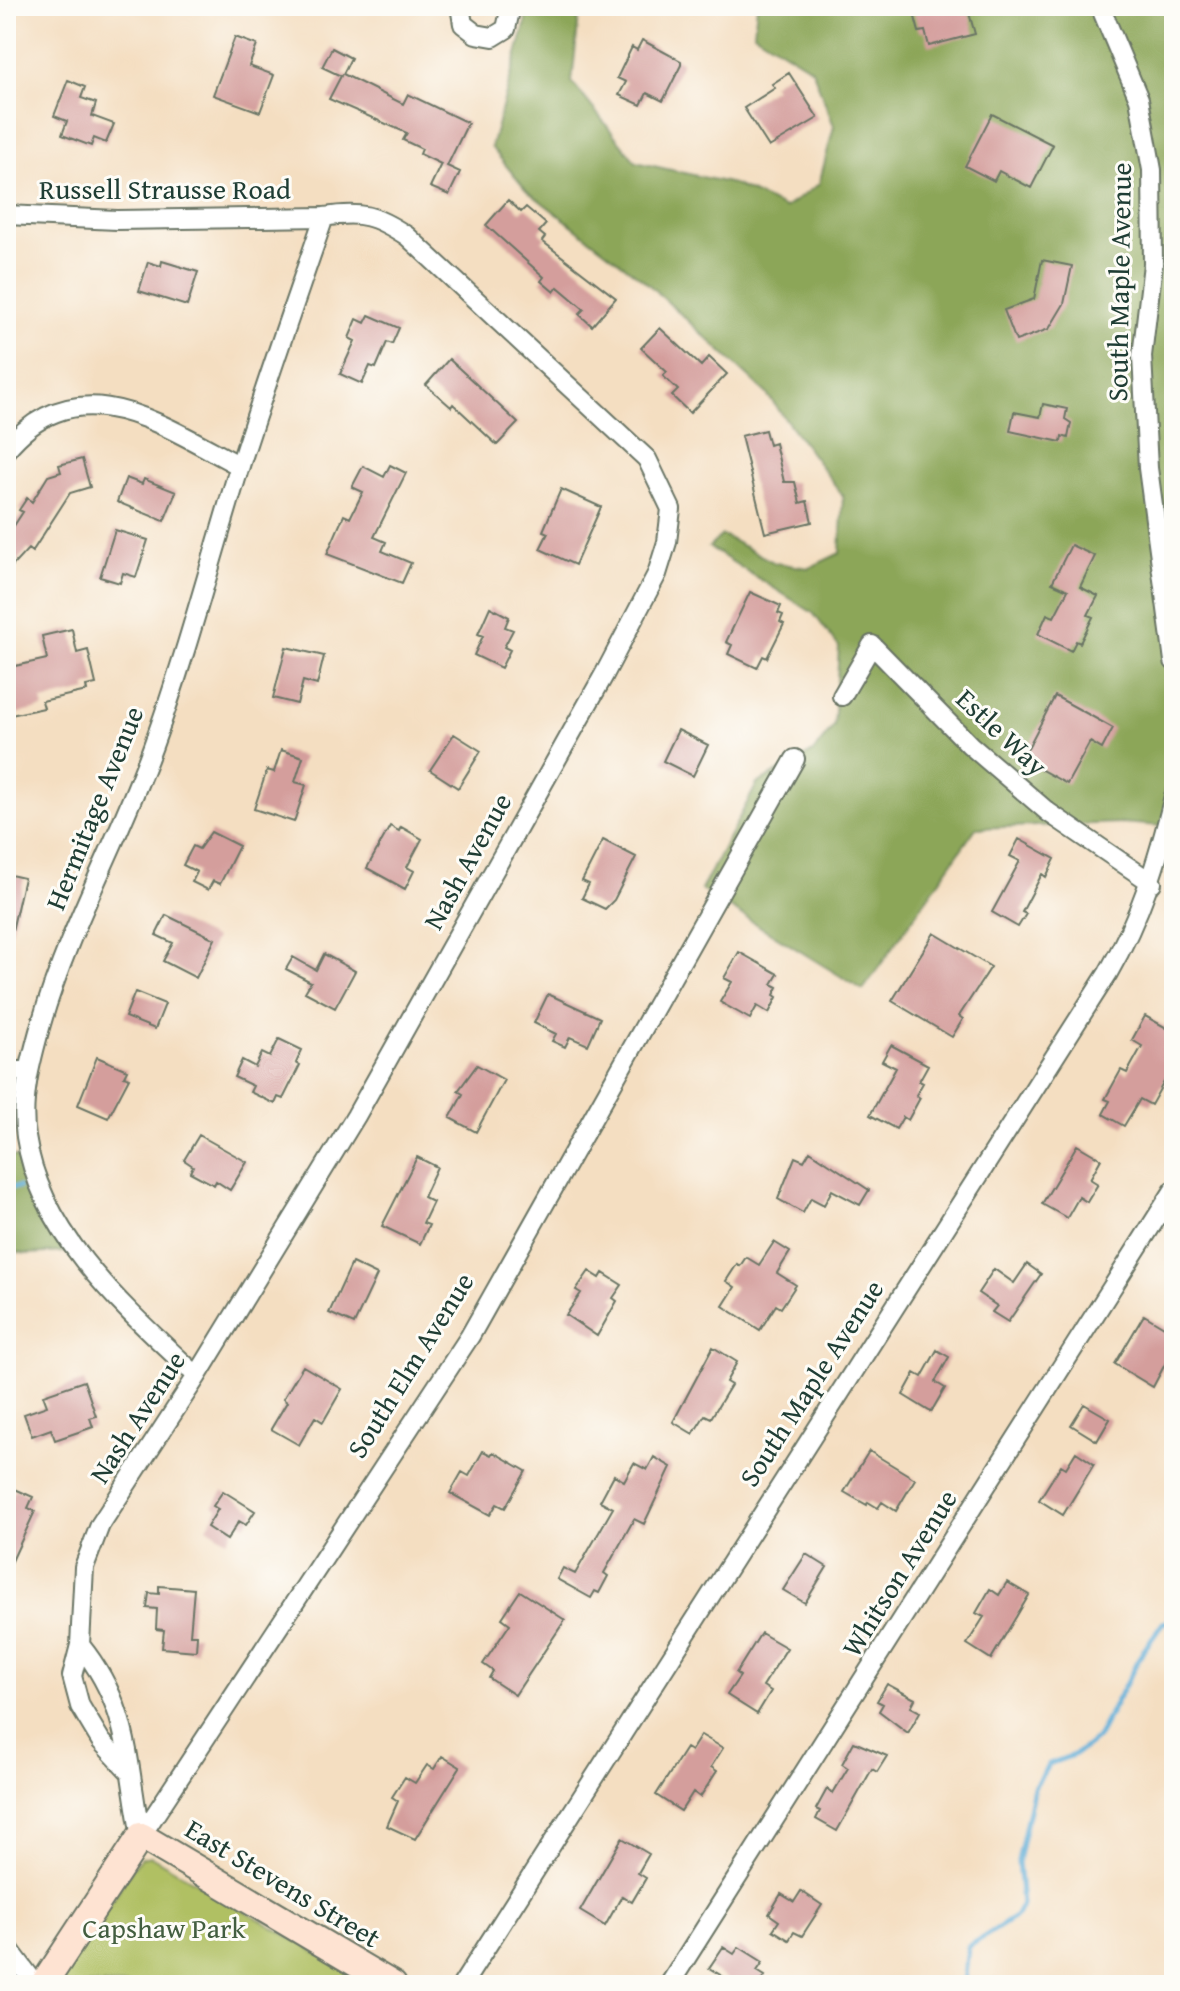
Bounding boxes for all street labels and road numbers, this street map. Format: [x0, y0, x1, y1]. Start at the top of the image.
street label: South Maple Avenue [1096, 162, 1141, 402]
street label: Russell Strausse Road [39, 168, 291, 209]
street label: Estle Way [947, 678, 1057, 785]
street label: Hermitage Avenue [34, 700, 153, 916]
street label: Nash Avenue [412, 785, 521, 937]
street label: South Elm Avenue [336, 1264, 483, 1465]
street label: South Maple Avenue [728, 1271, 893, 1494]
street label: Nash Avenue [78, 1342, 195, 1491]
street label: Whitson Avenue [831, 1481, 966, 1664]
street label: East Stevens Street [178, 1808, 389, 1957]

